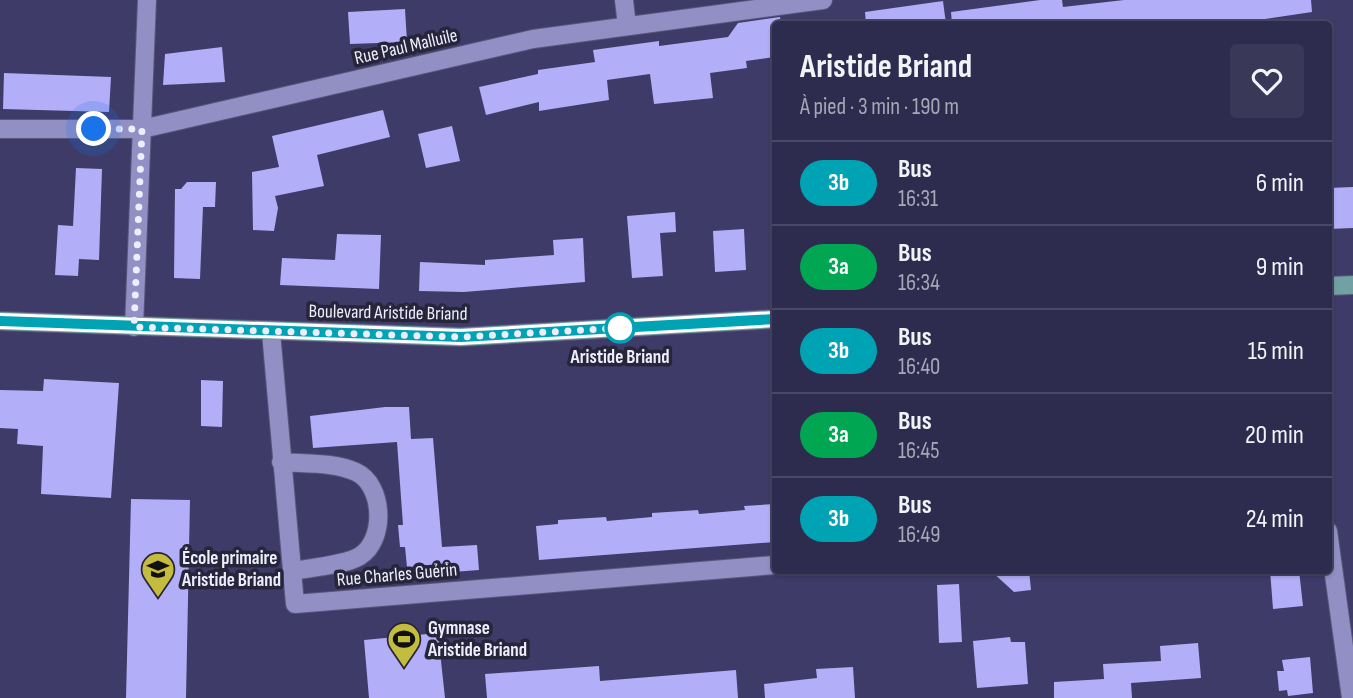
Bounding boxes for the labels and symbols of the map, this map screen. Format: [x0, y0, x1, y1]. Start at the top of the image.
street label: Rue Paul Malluile [352, 24, 460, 70]
your location [76, 111, 111, 146]
street label: Boulevard Aristide Briand [308, 300, 468, 326]
marker: Aristide Briand [605, 313, 635, 343]
place label: Aristide Briand [569, 346, 670, 369]
place label: École primaire Aristide Briand [181, 547, 281, 592]
school or university icon: École primaire Aristide Briand [139, 550, 177, 599]
street label: Rue Charles Guérin [336, 558, 458, 592]
place label: Gymnase Aristide Briand [427, 617, 527, 662]
sports icon: Gymnase Aristide Briand [385, 620, 423, 669]

